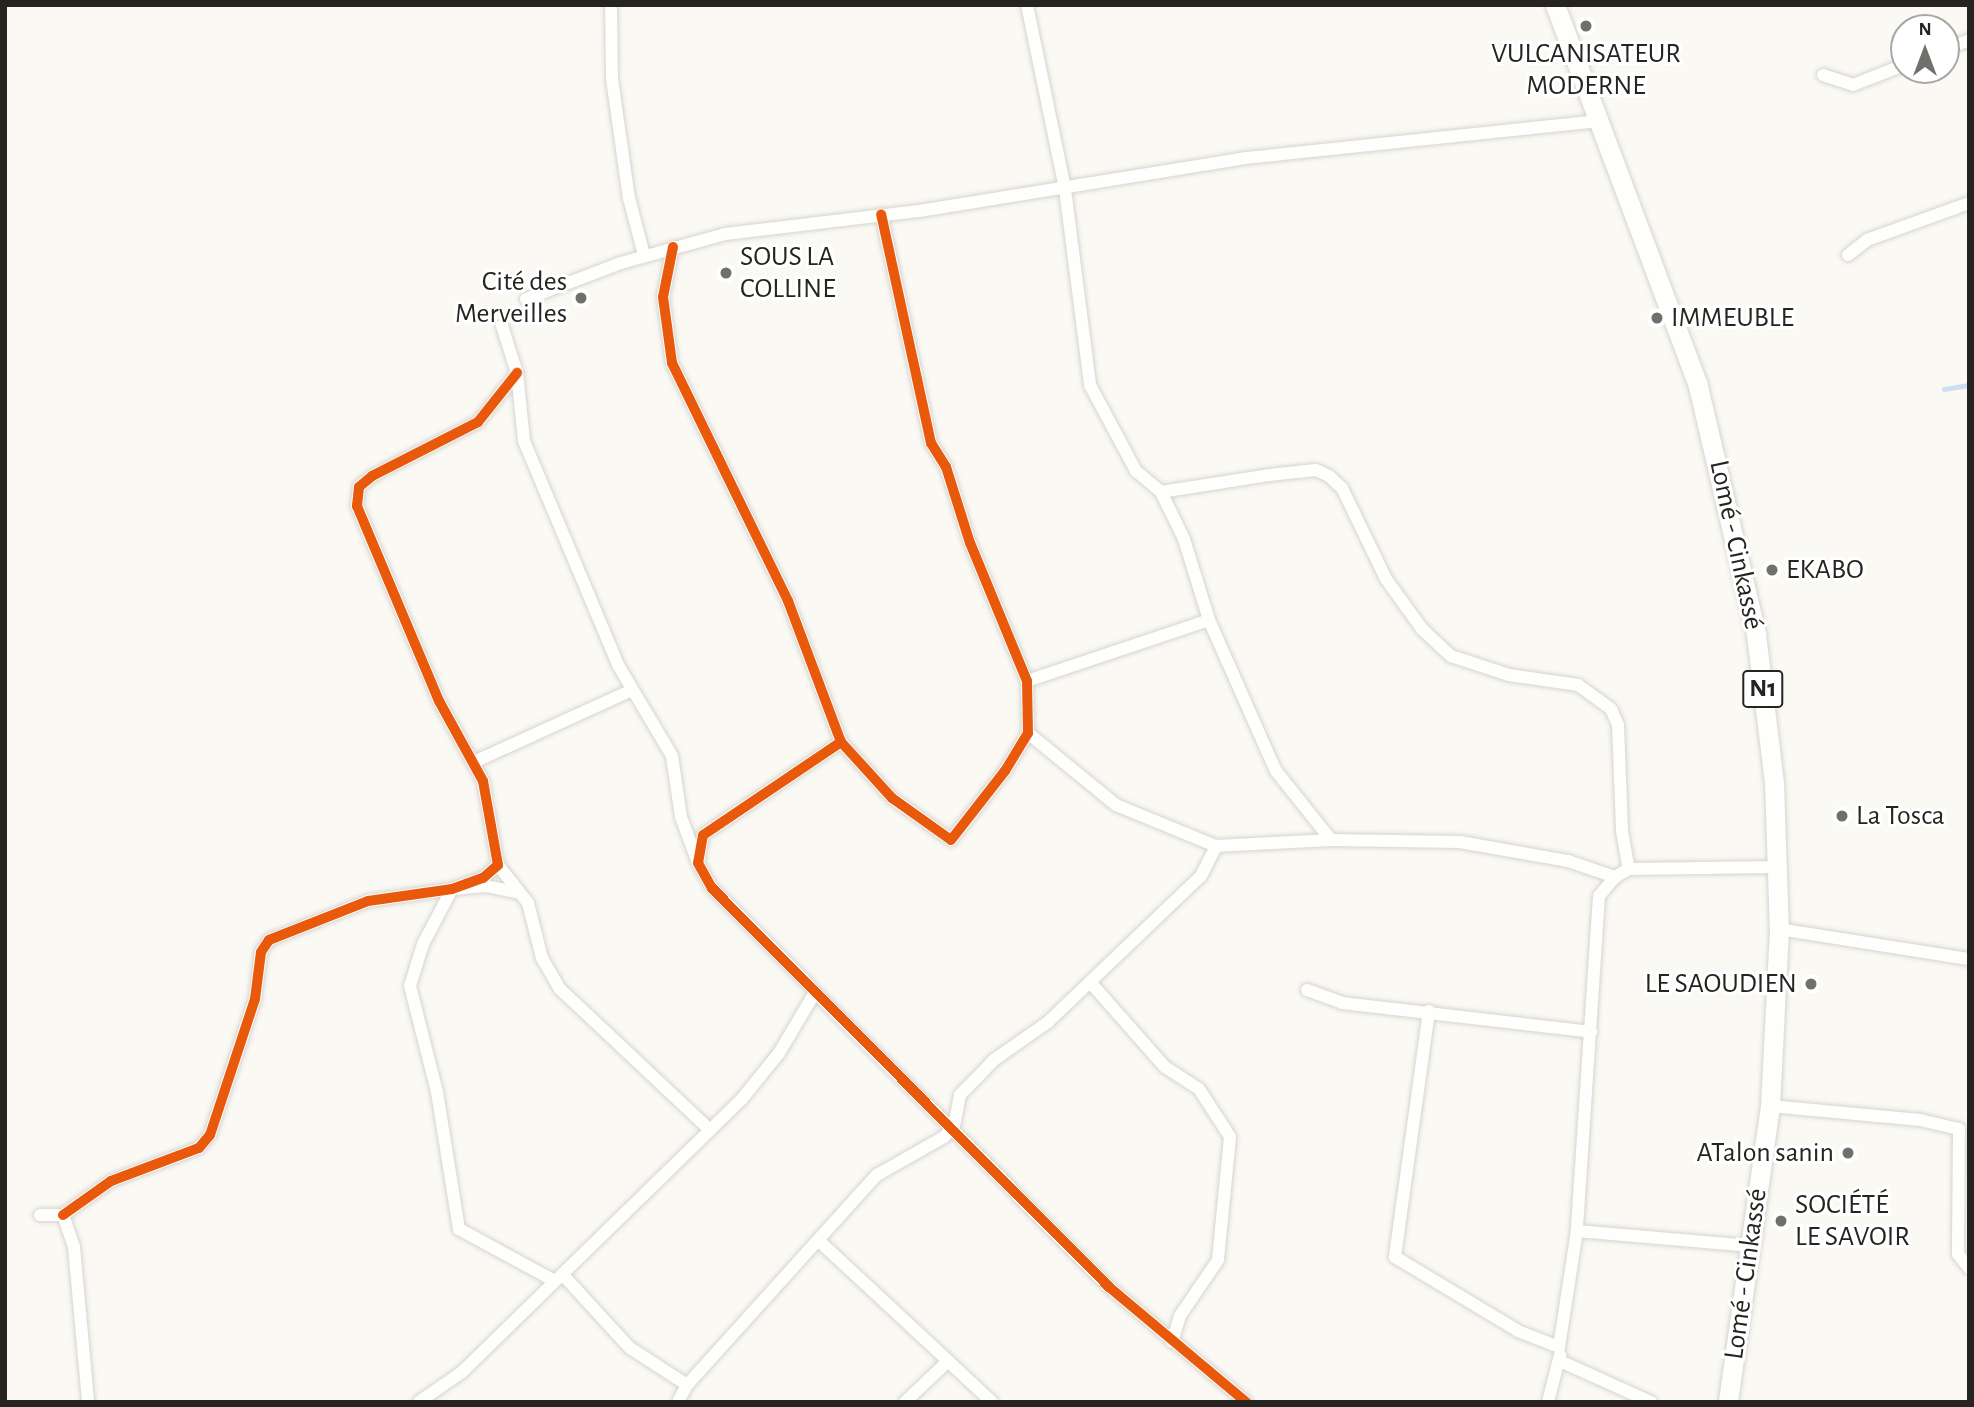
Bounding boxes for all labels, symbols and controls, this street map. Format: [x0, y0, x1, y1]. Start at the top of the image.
north arrow [1890, 14, 1960, 84]
marker: VULCANISATEUR MODERNE [1578, 18, 1594, 34]
text: N [1918, 20, 1932, 39]
place label: VULCANISATEUR MODERNE [1491, 37, 1681, 103]
place label: SOUS LA COLLINE [740, 240, 836, 306]
place label: Cité des Merveilles [455, 265, 567, 331]
marker: SOUS LA COLLINE [718, 265, 734, 281]
marker: Cité des Merveilles [573, 290, 589, 306]
place label: IMMEUBLE [1671, 301, 1794, 335]
marker: IMMEUBLE [1649, 310, 1665, 326]
street label: Lomé - Cinkassé [1702, 457, 1770, 633]
place label: EKABO [1786, 553, 1864, 587]
marker: EKABO [1764, 562, 1780, 578]
road number: N1 [1742, 666, 1784, 712]
place label: La Tosca [1856, 799, 1945, 833]
marker: La Tosca [1834, 808, 1850, 824]
place label: LE SAOUDIEN [1645, 967, 1797, 1001]
marker: LE SAOUDIEN [1803, 976, 1819, 992]
place label: ATalon sanin [1696, 1136, 1834, 1170]
marker: ATalon sanin [1840, 1145, 1856, 1161]
street label: Lomé - Cinkassé [1717, 1186, 1775, 1362]
place label: SOCIÉTÉ LE SAVOIR [1795, 1188, 1910, 1254]
marker: SOCIÉTÉ LE SAVOIR [1773, 1213, 1789, 1229]

